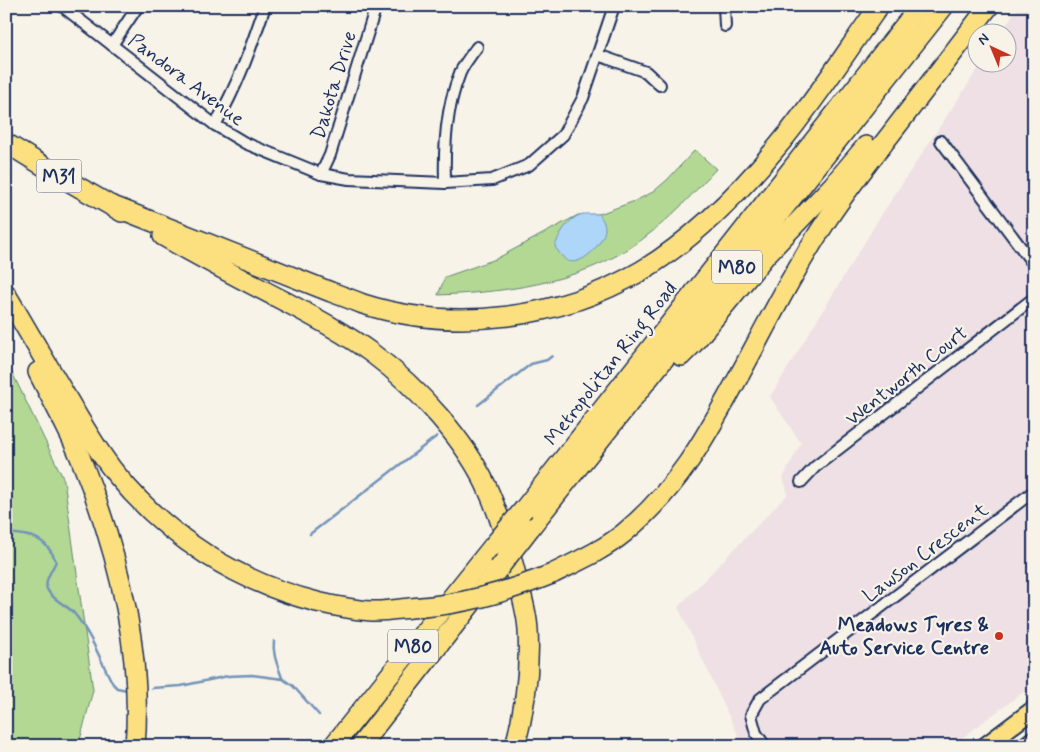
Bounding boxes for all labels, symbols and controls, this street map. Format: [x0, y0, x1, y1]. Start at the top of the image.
north arrow [968, 22, 1018, 72]
street label: Pandora Avenue [122, 27, 250, 133]
street label: Dakota Drive [305, 28, 364, 143]
text: N [974, 30, 993, 49]
road number: M31 [36, 160, 82, 192]
road number: M80 [712, 250, 762, 284]
street label: Metropolitan Ring Road [539, 276, 685, 453]
street label: Wentworth Court [840, 320, 974, 432]
street label: Lawson Crescent [857, 497, 995, 609]
place label: Meadows Tyres & Auto Service Centre [819, 612, 990, 662]
road number: M80 [388, 630, 438, 662]
marker: Meadows Tyres & Auto Service Centre [993, 630, 1005, 642]

